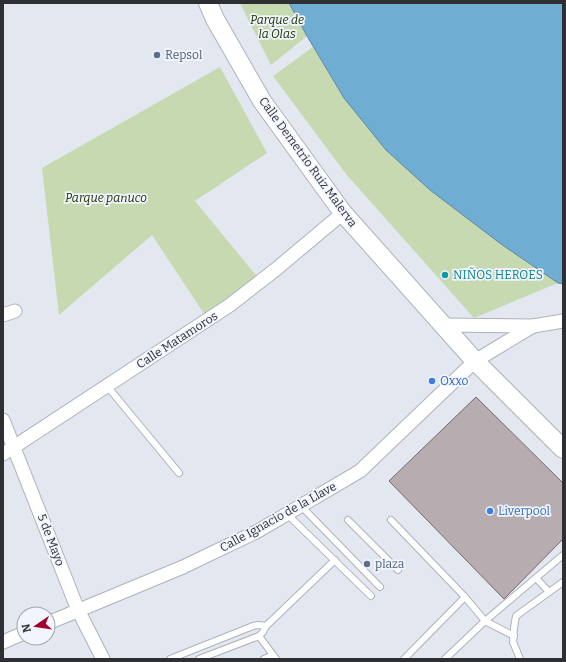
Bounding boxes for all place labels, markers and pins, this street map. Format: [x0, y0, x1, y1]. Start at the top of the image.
place label: Repsol [165, 48, 203, 62]
marker: Repsol [152, 50, 162, 60]
place label: NIÑOS HEROES [453, 267, 543, 282]
marker: NIÑOS HEROES [440, 270, 450, 280]
place label: Oxxo [440, 374, 468, 388]
marker: Oxxo [427, 376, 437, 386]
place label: Liverpool [498, 504, 551, 518]
marker: Liverpool [485, 506, 495, 516]
place label: plaza [375, 557, 405, 571]
marker: plaza [362, 559, 372, 569]

